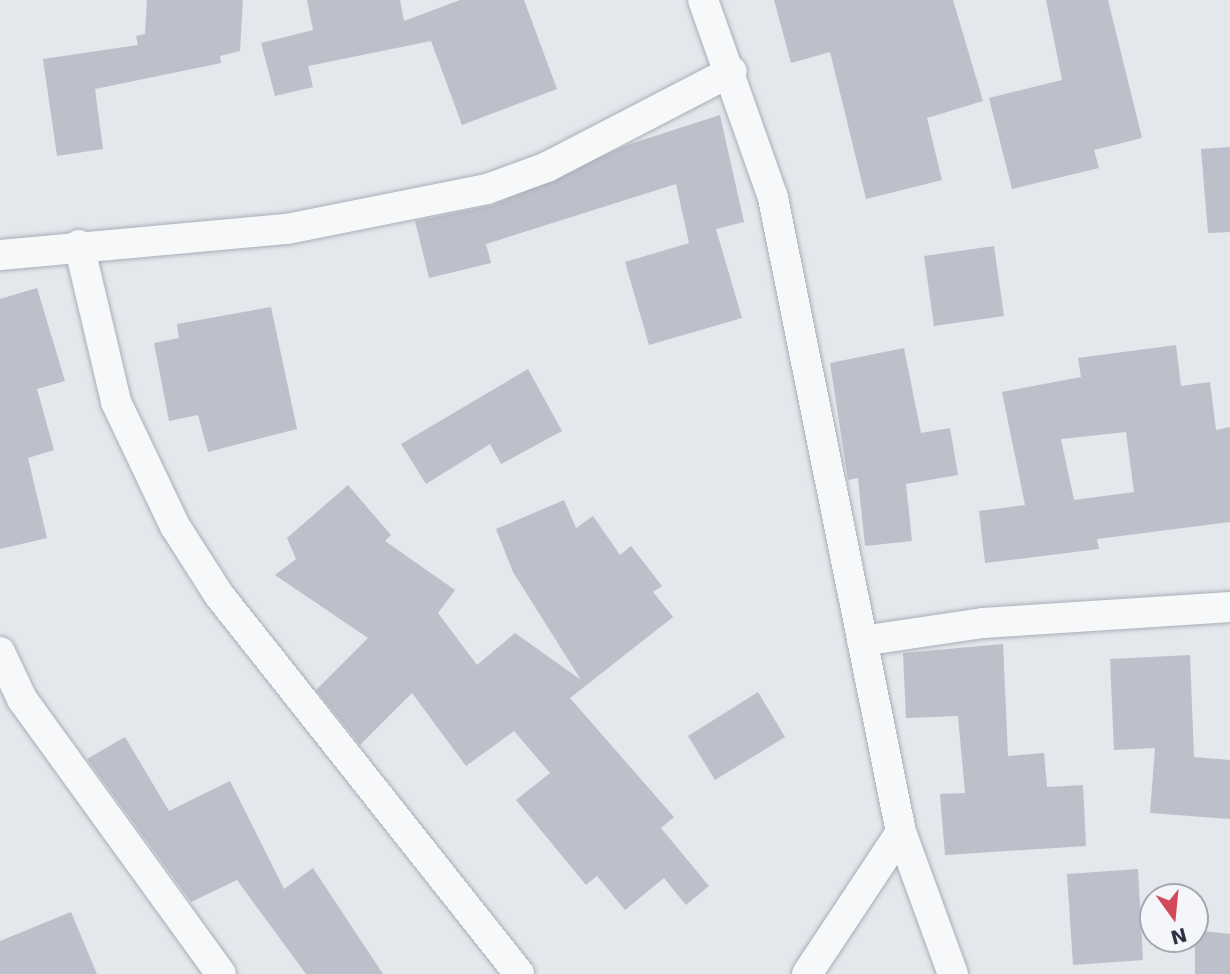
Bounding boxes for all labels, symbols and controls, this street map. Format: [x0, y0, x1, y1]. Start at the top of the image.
north arrow [1139, 883, 1209, 953]
text: N [1168, 924, 1189, 949]

